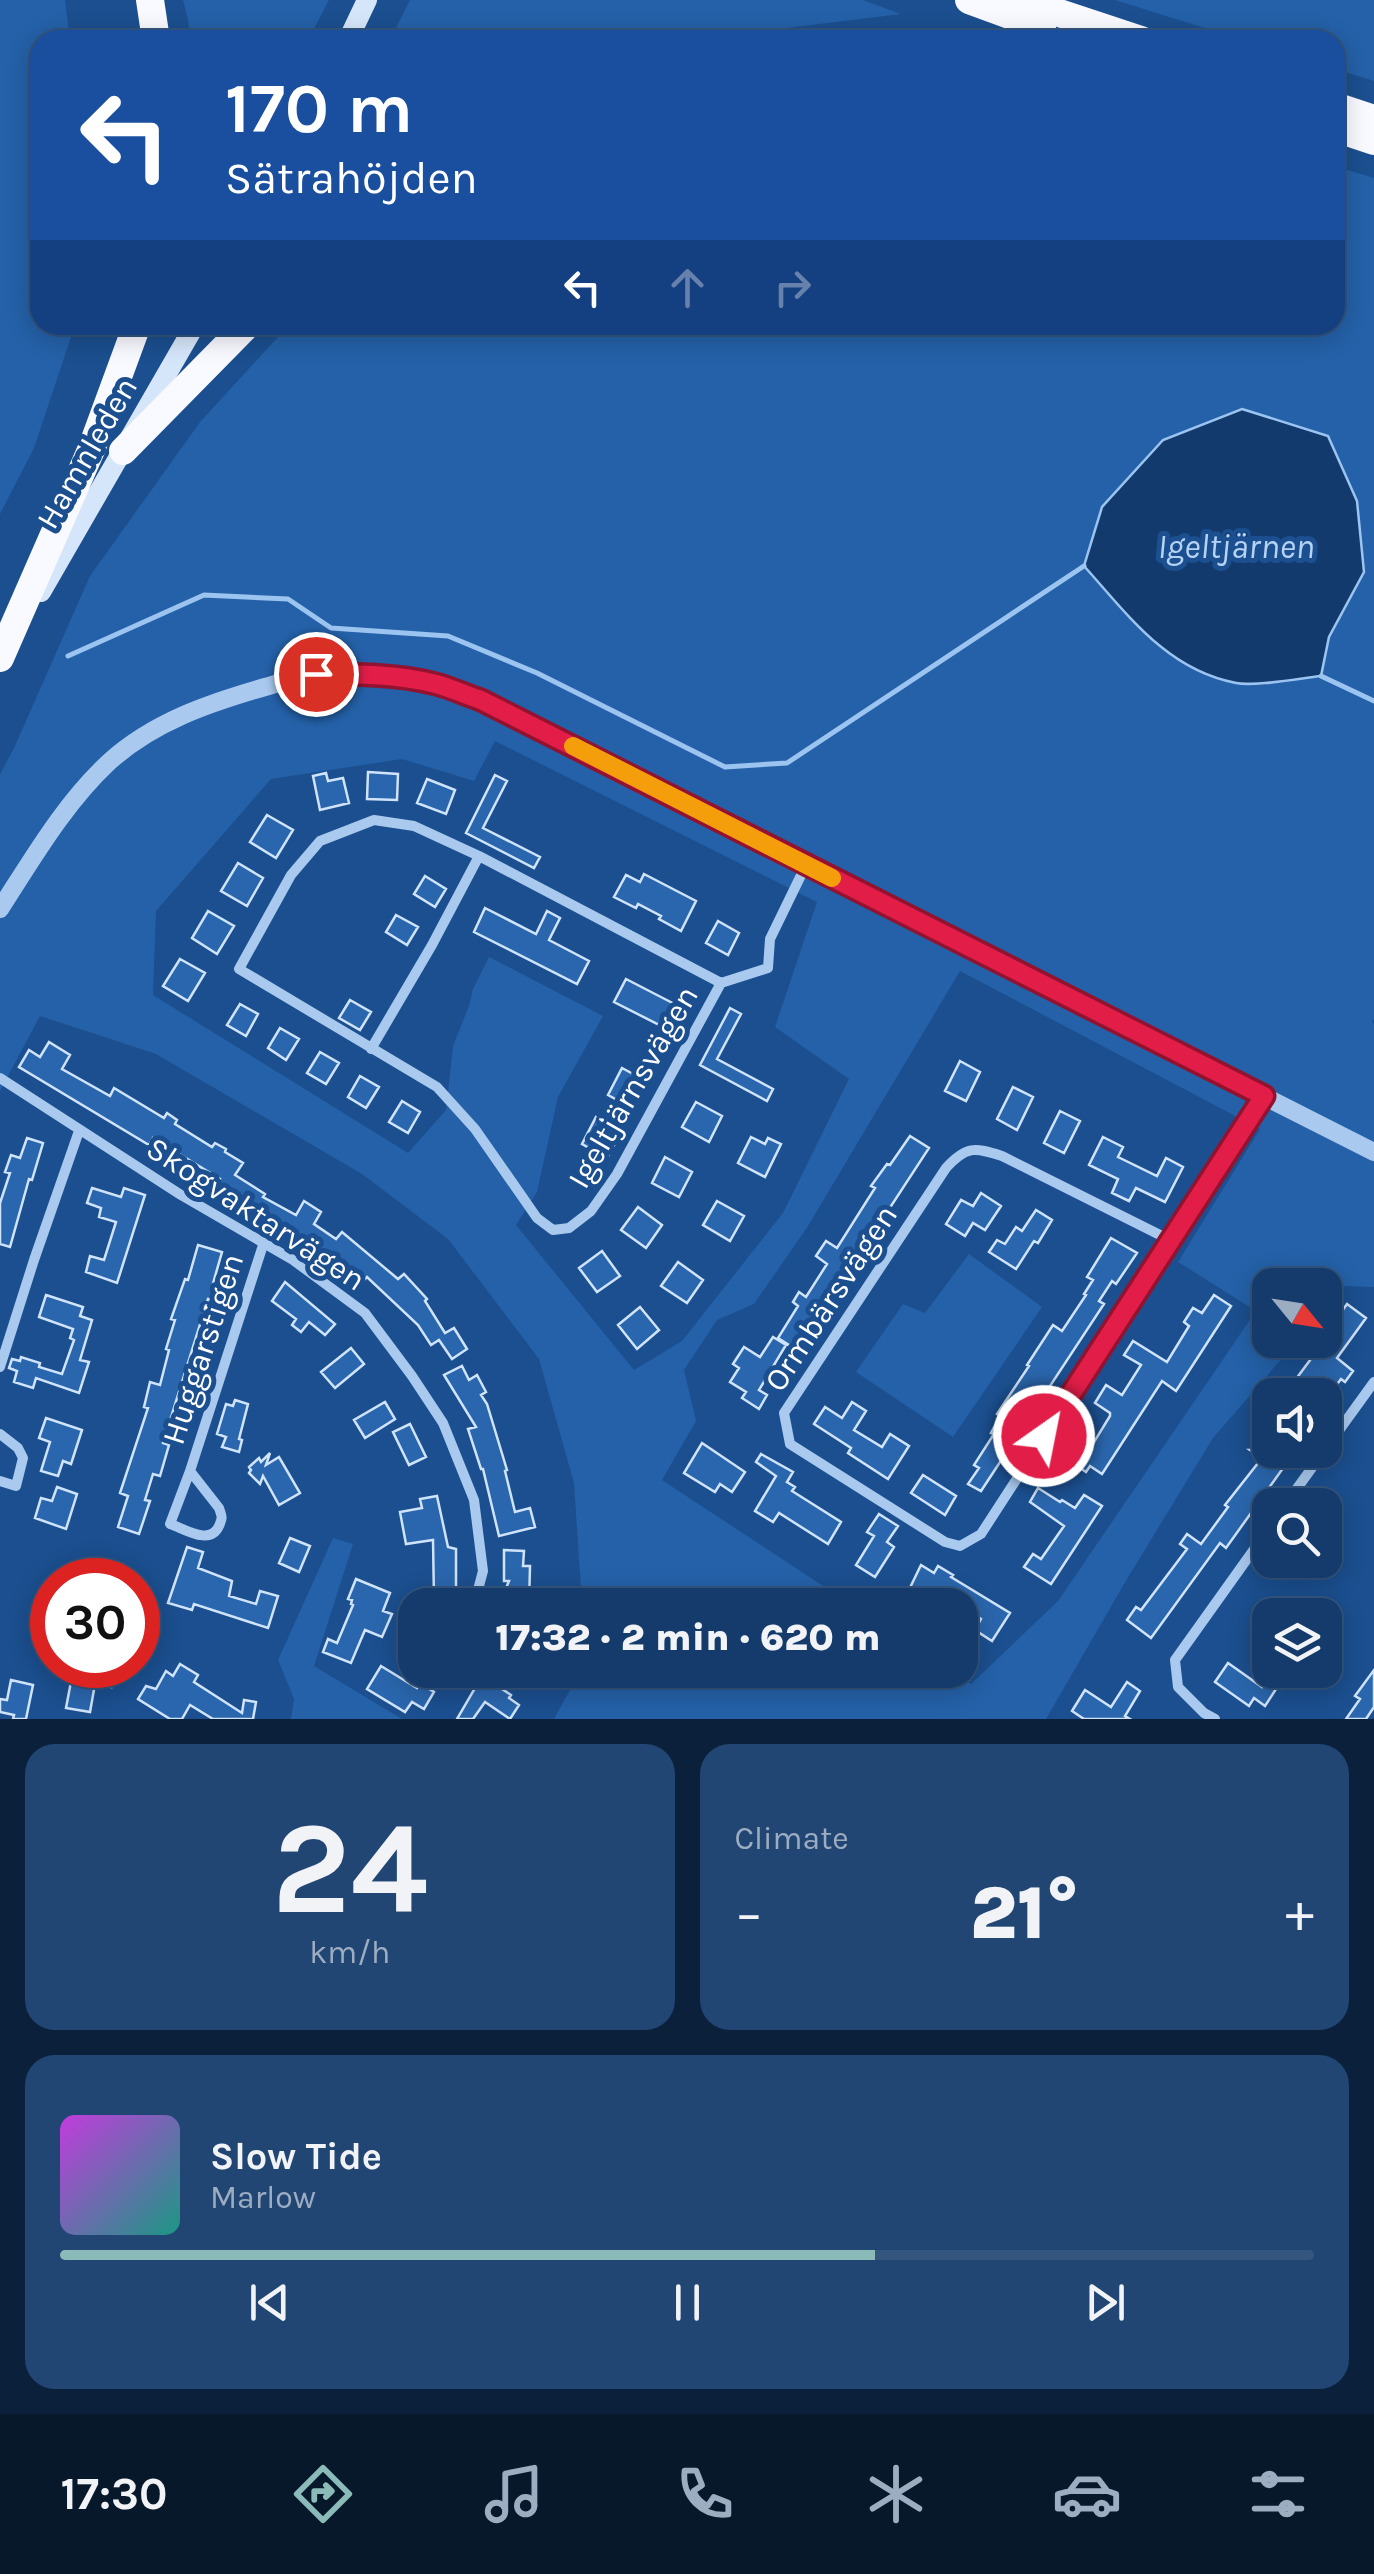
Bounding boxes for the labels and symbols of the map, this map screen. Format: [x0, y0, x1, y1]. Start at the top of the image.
street label: Hamnleden [29, 371, 145, 535]
water label: Igeltjärnen [1157, 526, 1315, 567]
pin [274, 632, 359, 717]
street label: Igeltjärnsvägen [560, 979, 706, 1195]
street label: Skogvaktarvägen [140, 1129, 372, 1299]
street label: Ormbärsvägen [757, 1198, 905, 1398]
street label: Huggarstigen [155, 1249, 251, 1449]
north arrow [1252, 1268, 1342, 1358]
position arrow [992, 1384, 1096, 1488]
speed limit sign: 30 [30, 1558, 160, 1688]

